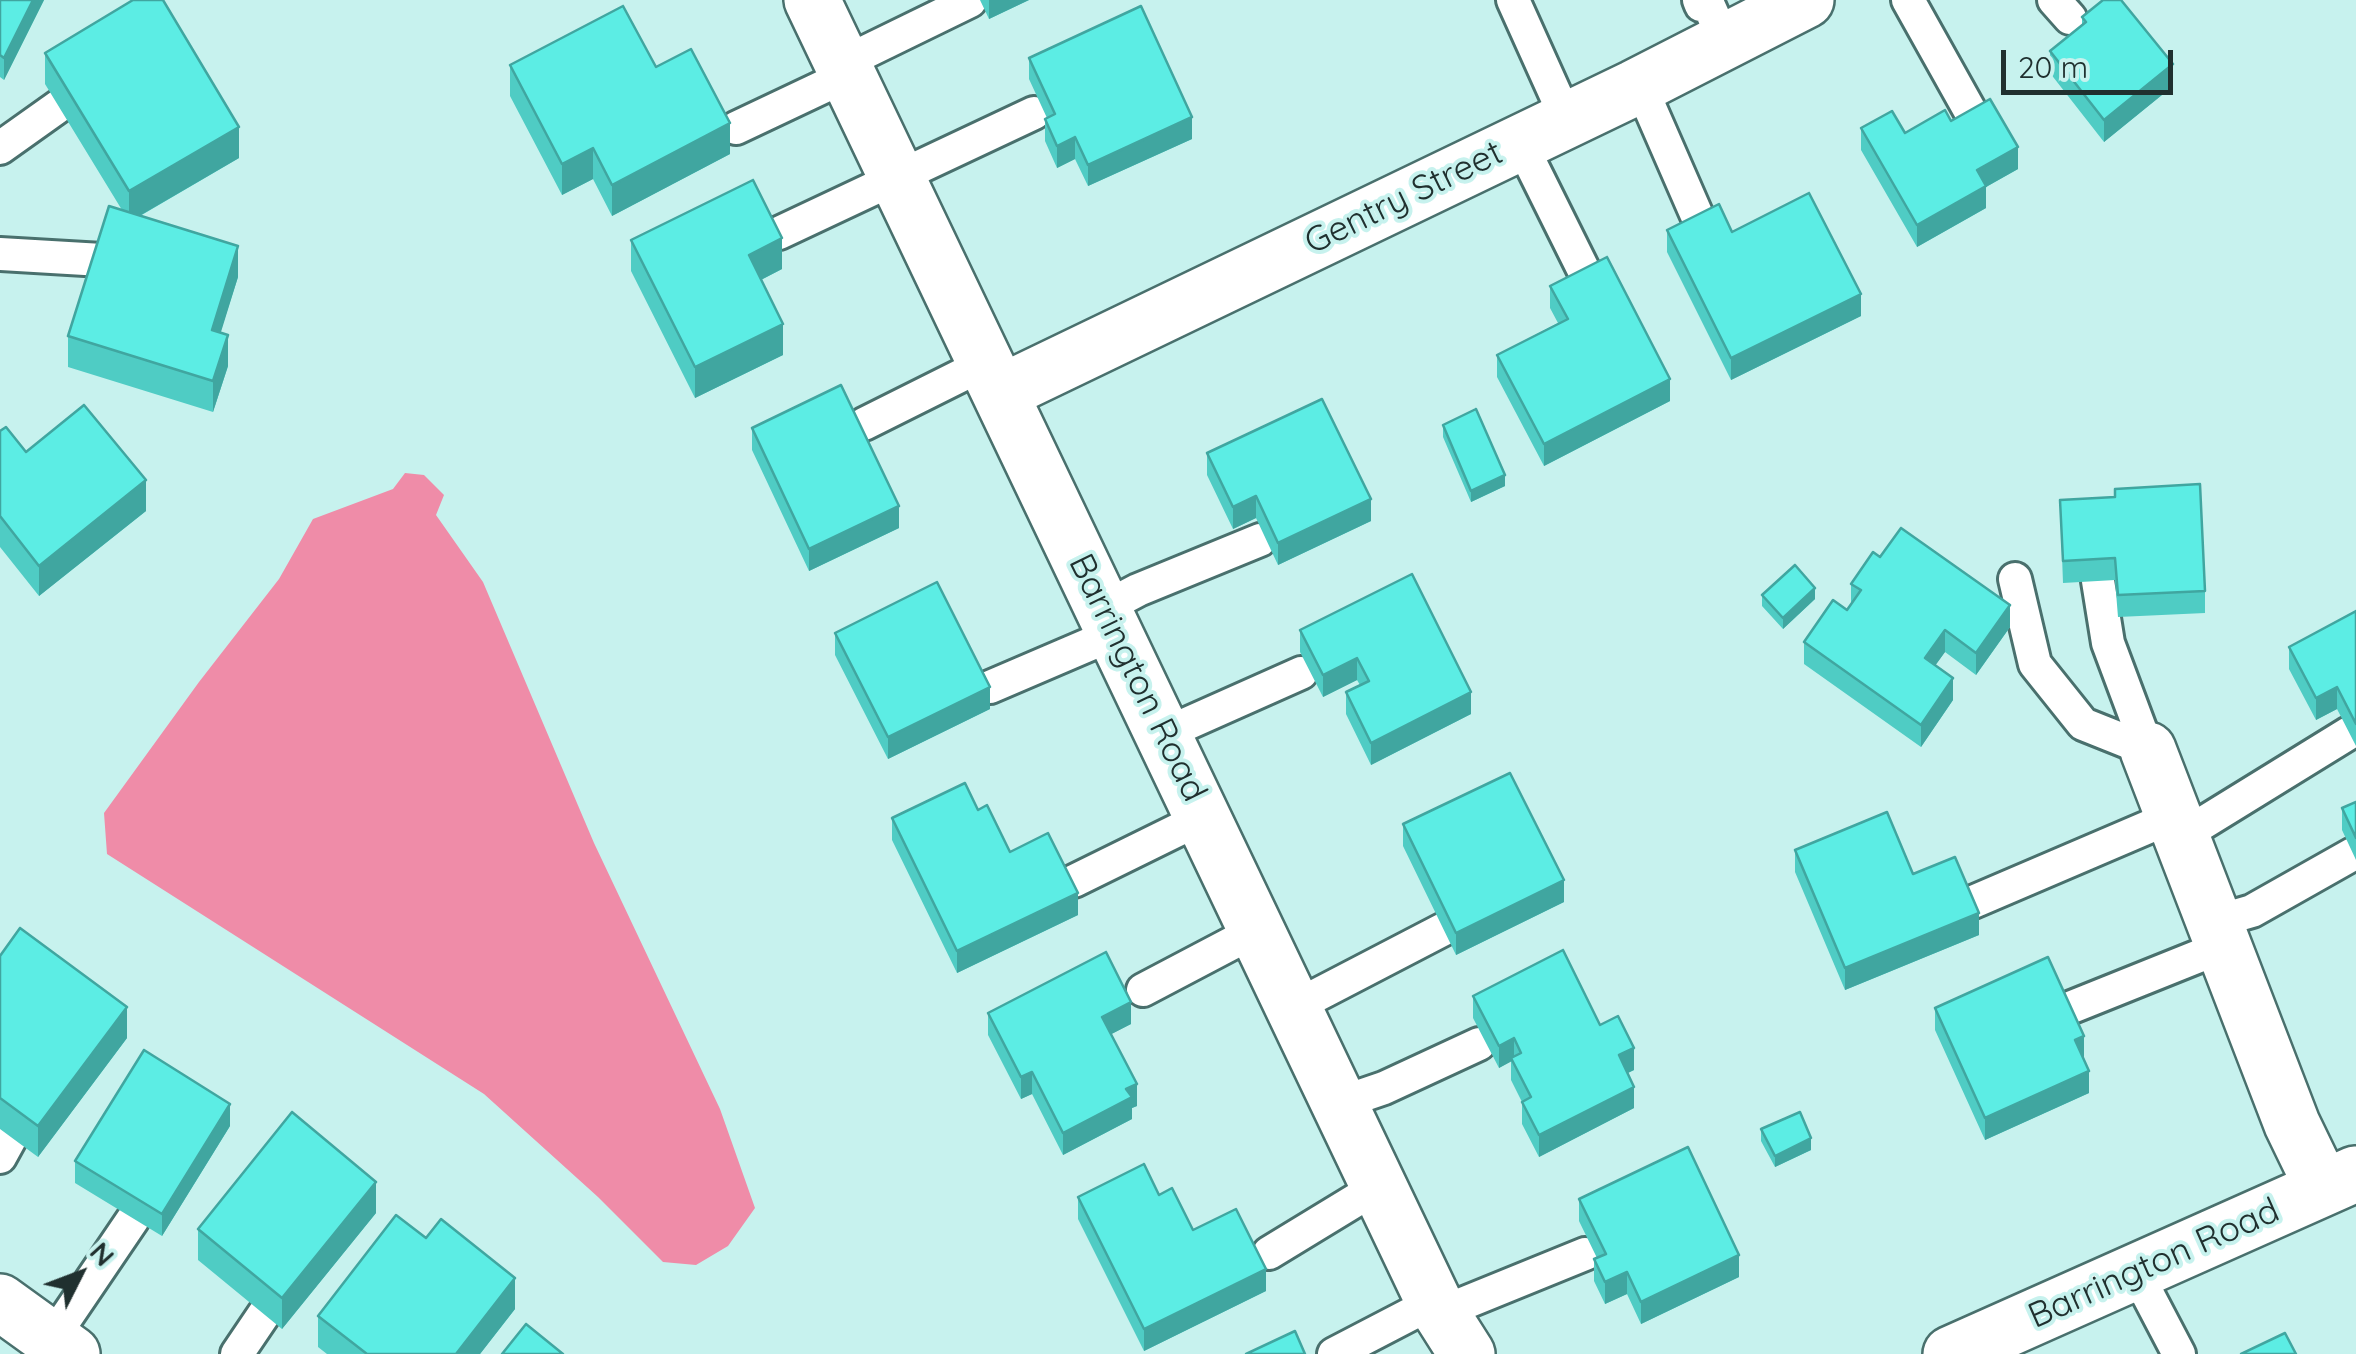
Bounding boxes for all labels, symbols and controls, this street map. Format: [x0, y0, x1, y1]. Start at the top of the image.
scale bar [2006, 30, 2178, 92]
text: 20 m [2018, 48, 2088, 86]
street label: Gentry Street [1298, 132, 1510, 264]
street label: Barrington Road [1059, 547, 1215, 809]
street label: Barrington Road [2022, 1190, 2286, 1338]
north arrow [30, 1224, 130, 1324]
text: N [83, 1234, 123, 1273]

